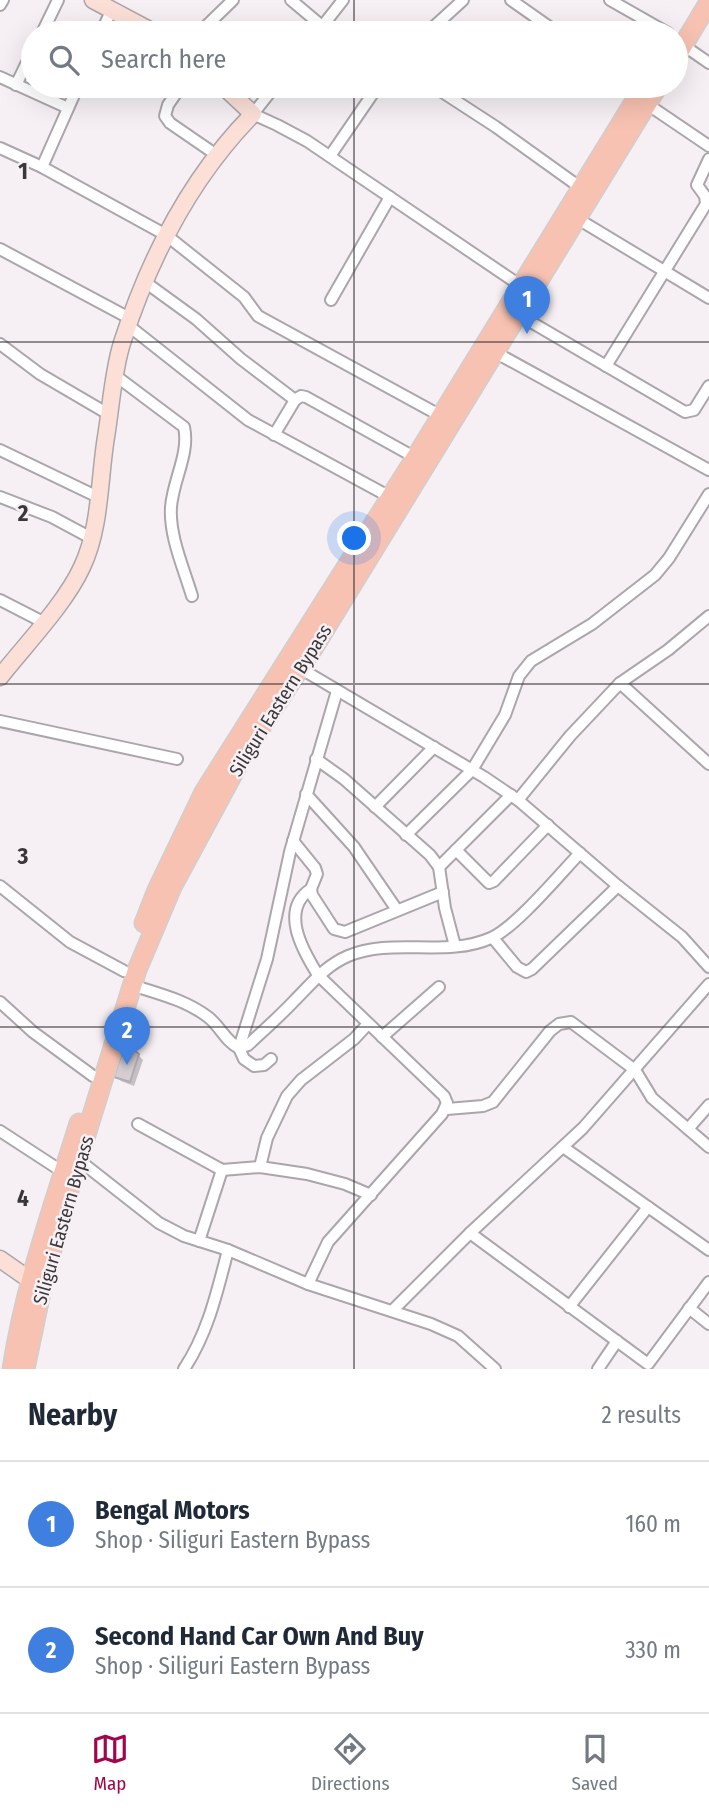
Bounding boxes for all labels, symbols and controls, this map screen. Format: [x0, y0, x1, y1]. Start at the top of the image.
search box [21, 21, 688, 98]
icon: search [45, 41, 83, 79]
text: Search here [101, 44, 226, 75]
text: 1 [18, 157, 28, 185]
pin: 1 [504, 276, 550, 334]
text: 2 [17, 499, 29, 527]
your location [337, 521, 371, 555]
street label: Siliguri Eastern Bypass [224, 620, 337, 781]
text: 3 [17, 842, 29, 870]
pin: 2 [104, 1007, 150, 1065]
street label: Siliguri Eastern Bypass [28, 1133, 99, 1307]
text: 4 [17, 1184, 29, 1212]
text: Nearby [28, 1397, 117, 1433]
text: 2 results [601, 1401, 681, 1429]
text: Bengal Motors [95, 1495, 250, 1526]
text: 1 [46, 1510, 56, 1538]
text: 160 m [626, 1510, 681, 1538]
text: Shop · Siliguri Eastern Bypass [95, 1526, 370, 1554]
text: Second Hand Car Own And Buy [95, 1621, 424, 1652]
text: 2 [46, 1636, 56, 1664]
text: 330 m [625, 1636, 681, 1664]
text: Shop · Siliguri Eastern Bypass [95, 1652, 370, 1680]
tab: Map [91, 1730, 129, 1795]
tab: Directions [311, 1730, 390, 1795]
tab: Saved [572, 1730, 618, 1795]

